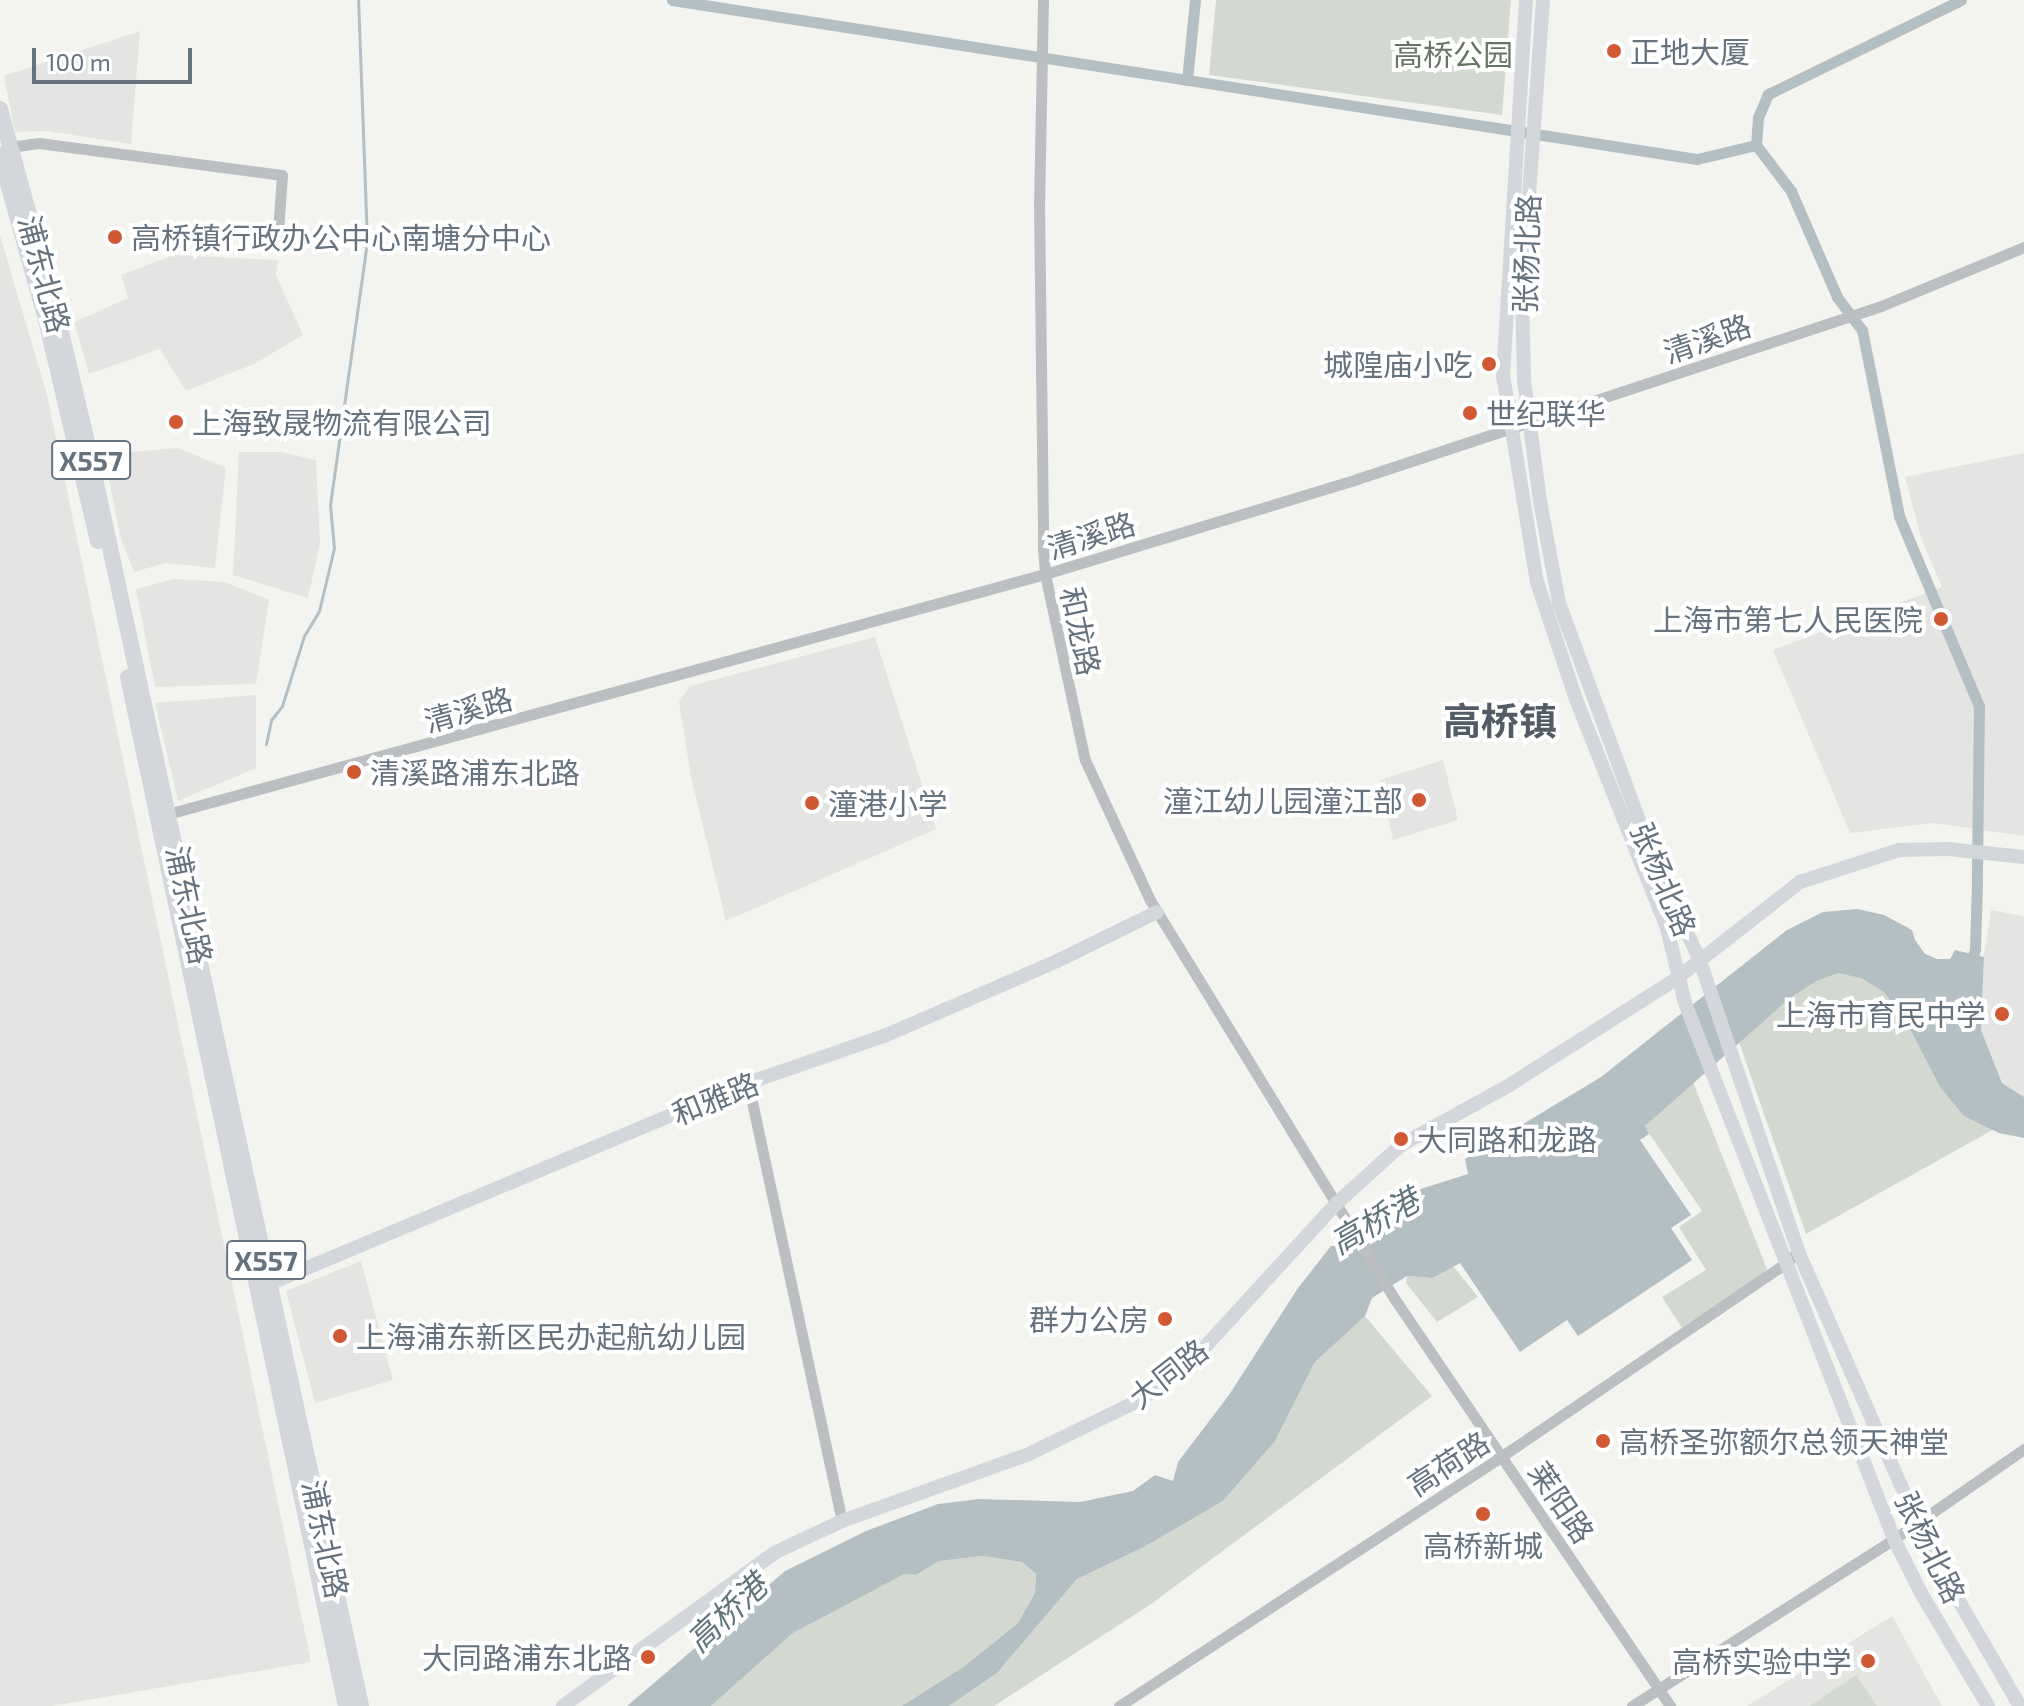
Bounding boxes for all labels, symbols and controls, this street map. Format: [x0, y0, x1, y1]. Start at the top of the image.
scale bar [36, 32, 196, 82]
place label: 正地大厦 [1630, 33, 1750, 69]
park label: 高桥公园 [1393, 36, 1513, 72]
marker: 正地大厦 [1605, 42, 1623, 60]
text: 100 m [46, 47, 111, 76]
street label: 张杨北路 [1506, 193, 1546, 315]
street label: 浦东北路 [12, 211, 78, 337]
place label: 高桥镇行政办公中心南塘分中心 [131, 219, 551, 255]
marker: 高桥镇行政办公中心南塘分中心 [106, 228, 124, 246]
street label: 清溪路 [1659, 306, 1755, 370]
place label: 城隍庙小吃 [1323, 346, 1473, 382]
marker: 城隍庙小吃 [1480, 355, 1498, 373]
place label: 世纪联华 [1486, 395, 1606, 431]
place label: 上海致晟物流有限公司 [192, 404, 492, 440]
marker: 世纪联华 [1461, 404, 1479, 422]
marker: 上海致晟物流有限公司 [167, 413, 185, 431]
road number: X557 [51, 436, 131, 484]
street label: 清溪路 [1043, 505, 1139, 565]
street label: 和龙路 [1054, 583, 1108, 679]
place label: 上海市第七人民医院 [1653, 601, 1923, 637]
marker: 上海市第七人民医院 [1930, 608, 1952, 630]
street label: 清溪路 [420, 679, 516, 739]
district label: 高桥镇 [1443, 698, 1557, 744]
place label: 清溪路浦东北路 [370, 754, 580, 790]
marker: 清溪路浦东北路 [345, 763, 363, 781]
place label: 潼江幼儿园潼江部 [1163, 782, 1403, 818]
place label: 潼港小学 [828, 785, 948, 821]
marker: 潼江幼儿园潼江部 [1410, 791, 1428, 809]
marker: 潼港小学 [803, 794, 821, 812]
street label: 张杨北路 [1624, 817, 1704, 941]
street label: 浦东北路 [160, 843, 220, 967]
place label: 上海市育民中学 [1776, 996, 1986, 1032]
marker: 上海市育民中学 [1993, 1005, 2011, 1023]
street label: 和雅路 [667, 1064, 763, 1132]
place label: 大同路和龙路 [1417, 1121, 1597, 1157]
marker: 大同路和龙路 [1392, 1130, 1410, 1148]
water label: 高桥港 [1323, 1179, 1425, 1261]
road number: X557 [226, 1236, 306, 1284]
place label: 群力公房 [1029, 1301, 1149, 1337]
marker: 群力公房 [1156, 1310, 1174, 1328]
place label: 上海浦东新区民办起航幼儿园 [356, 1318, 746, 1354]
marker: 上海浦东新区民办起航幼儿园 [331, 1327, 349, 1345]
street label: 大同路 [1121, 1331, 1215, 1415]
street label: 高荷路 [1400, 1423, 1496, 1503]
place label: 高桥圣弥额尔总领天神堂 [1619, 1423, 1949, 1459]
marker: 高桥圣弥额尔总领天神堂 [1594, 1432, 1612, 1450]
street label: 莱阳路 [1522, 1455, 1602, 1549]
street label: 浦东北路 [296, 1477, 356, 1601]
street label: 张杨北路 [1889, 1485, 1973, 1609]
marker: 高桥新城 [1474, 1505, 1492, 1523]
place label: 高桥新城 [1423, 1527, 1543, 1563]
water label: 高桥港 [678, 1565, 774, 1659]
place label: 大同路浦东北路 [422, 1639, 632, 1675]
place label: 高桥实验中学 [1672, 1643, 1852, 1679]
marker: 大同路浦东北路 [639, 1648, 657, 1666]
marker: 高桥实验中学 [1859, 1652, 1877, 1670]

